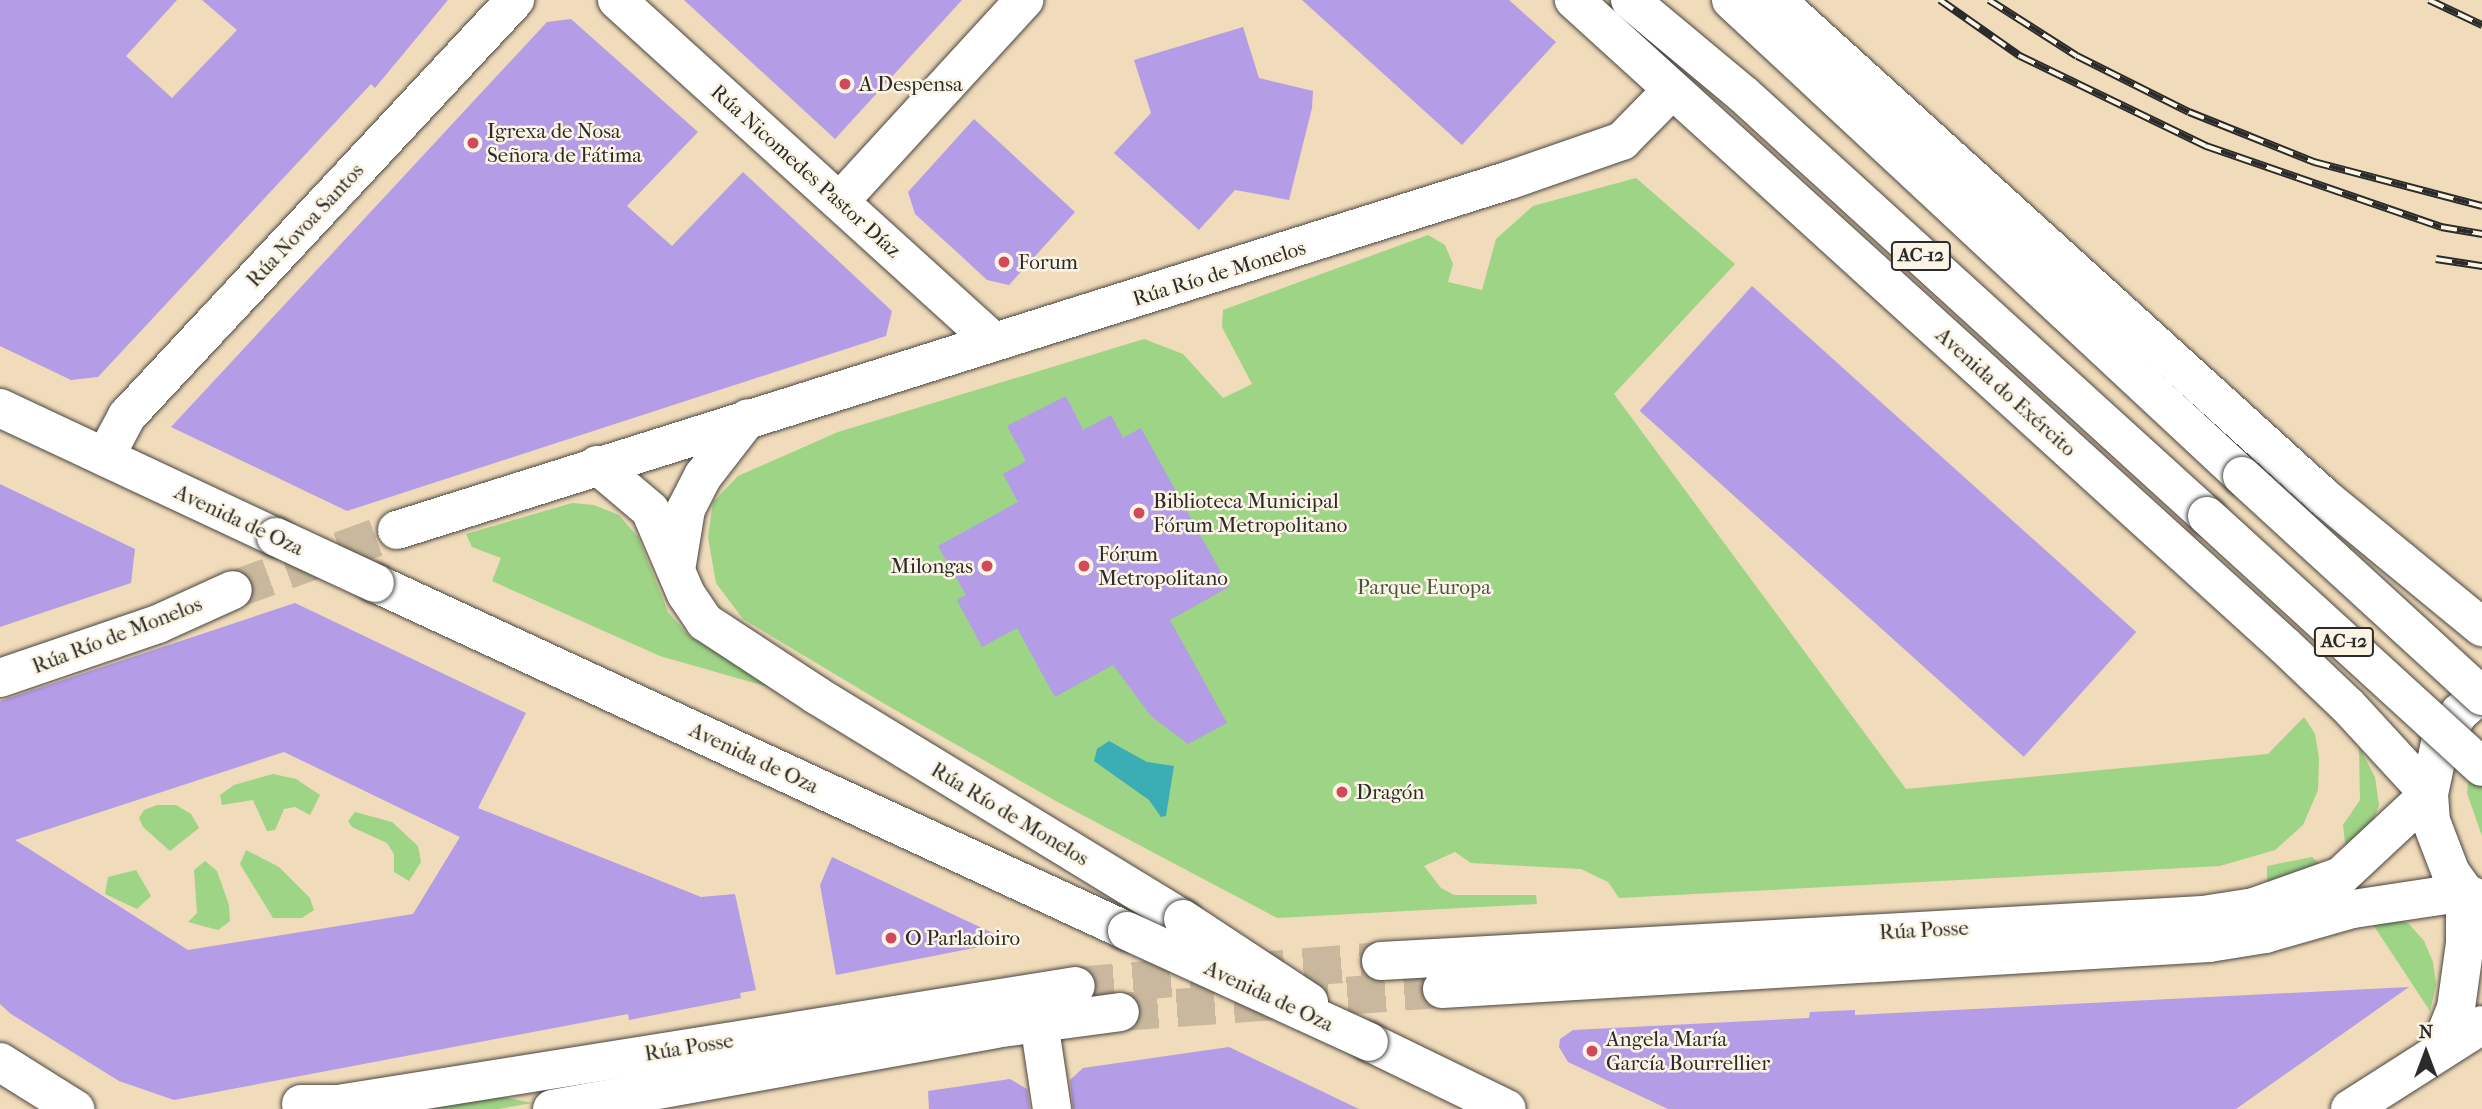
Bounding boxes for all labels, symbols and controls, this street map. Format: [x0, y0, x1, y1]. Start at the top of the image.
place label: A Despensa [859, 71, 963, 97]
marker: A Despensa [837, 76, 853, 92]
street label: Rúa Nicomedes Pastor Díaz [706, 79, 906, 263]
place label: Igrexa de Nosa Señora de Fátima [487, 118, 642, 168]
marker: Igrexa de Nosa Señora de Fátima [465, 135, 481, 151]
street label: Rúa Novoa Santos [241, 158, 369, 292]
street label: Rúa Río de Monelos [1129, 235, 1309, 311]
road number: AC-12 [1890, 240, 1952, 272]
place label: Forum [1018, 249, 1078, 275]
marker: Forum [996, 254, 1012, 270]
street label: Avenida do Exército [1931, 322, 2081, 462]
street label: Avenida de Oza [170, 479, 308, 561]
place label: Biblioteca Municipal Fórum Metropolitano [1153, 488, 1348, 538]
marker: Biblioteca Municipal Fórum Metropolitano [1131, 505, 1147, 521]
place label: Fórum Metropolitano [1098, 541, 1228, 591]
place label: Milongas [891, 553, 973, 579]
marker: Milongas [979, 558, 995, 574]
marker: Fórum Metropolitano [1076, 558, 1092, 574]
park label: Parque Europa [1357, 574, 1491, 600]
street label: Rúa Río de Monelos [29, 591, 205, 679]
road number: AC-12 [2312, 626, 2376, 657]
street label: Avenida de Oza [685, 717, 823, 799]
street label: Rúa Río de Monelos [927, 757, 1093, 871]
place label: Dragón [1356, 779, 1425, 805]
marker: Dragón [1334, 784, 1350, 800]
street label: Rúa Posse [1879, 915, 1969, 945]
place label: O Parladoiro [905, 925, 1020, 951]
marker: O Parladoiro [883, 930, 899, 946]
street label: Avenida de Oza [1200, 955, 1338, 1037]
north arrow [2391, 1018, 2461, 1088]
text: N [2419, 1021, 2433, 1043]
place label: Angela María García Bourrellier [1606, 1026, 1770, 1076]
street label: Rúa Posse [643, 1028, 735, 1066]
marker: Angela María García Bourrellier [1584, 1043, 1600, 1059]

